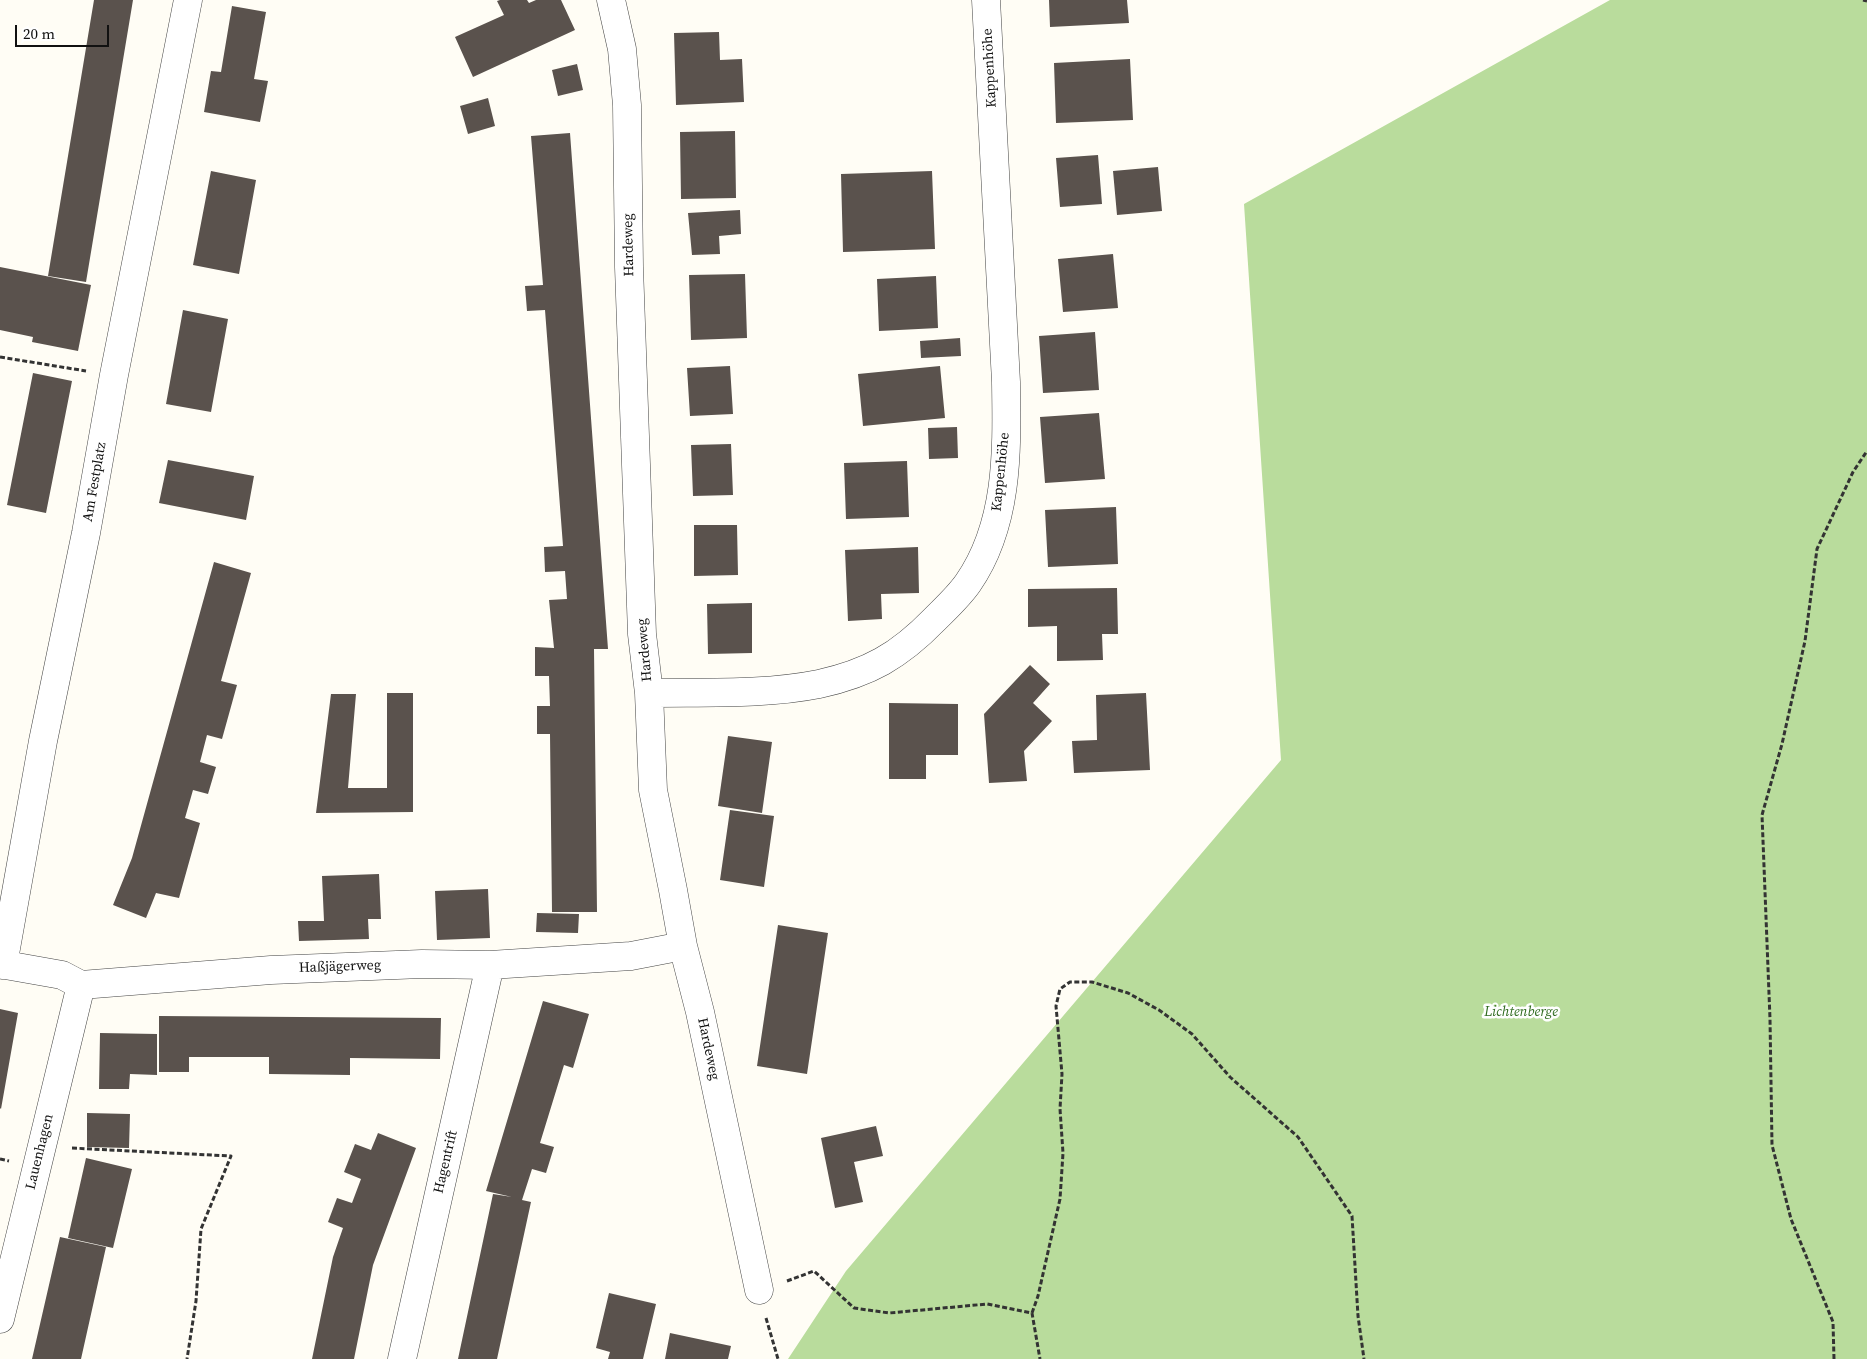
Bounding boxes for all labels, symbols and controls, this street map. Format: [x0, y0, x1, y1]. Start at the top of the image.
scale bar [18, 15, 111, 47]
text: 20 m [23, 23, 55, 44]
street label: Kappenhöhe [980, 28, 1000, 108]
street label: Hardeweg [620, 213, 638, 277]
street label: Kappenhöhe [988, 432, 1014, 512]
street label: Am Festplatz [80, 441, 110, 523]
street label: Hardeweg [634, 618, 656, 682]
street label: Haßjägerweg [299, 957, 381, 977]
park label: Lichtenberge [1484, 1004, 1558, 1020]
street label: Hardeweg [693, 1016, 723, 1082]
street label: Lauenhagen [23, 1112, 57, 1192]
street label: Hagentrift [431, 1129, 461, 1195]

